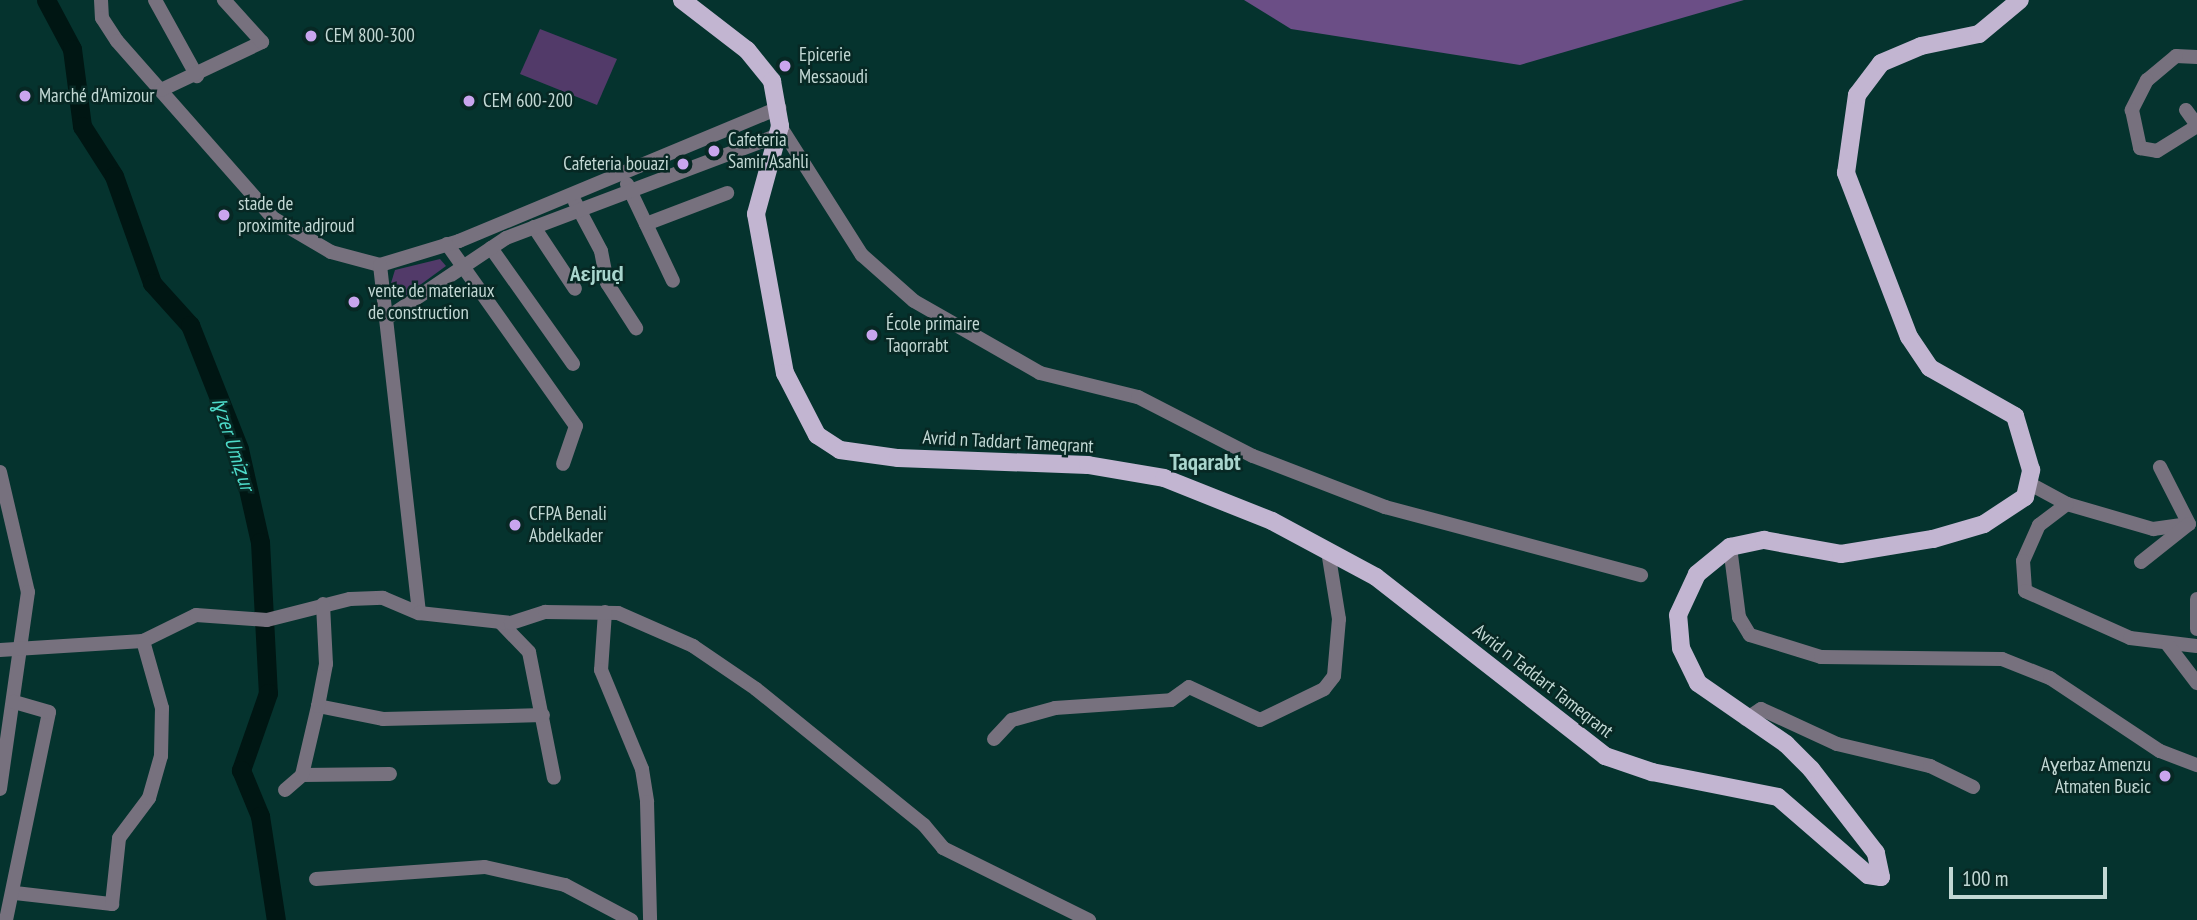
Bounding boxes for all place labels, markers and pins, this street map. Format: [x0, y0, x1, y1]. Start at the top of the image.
place label: CEM 800-300 [325, 25, 415, 47]
marker: CEM 800-300 [303, 28, 319, 44]
place label: Epicerie Messaoudi [799, 44, 868, 88]
marker: Epicerie Messaoudi [777, 58, 793, 74]
place label: Marché d'Amizour [39, 85, 154, 107]
marker: Marché d'Amizour [17, 88, 33, 104]
place label: CEM 600-200 [483, 90, 573, 112]
marker: CEM 600-200 [461, 93, 477, 109]
place label: Cafeteria Samir Asahli [728, 129, 809, 173]
marker: Cafeteria Samir Asahli [706, 143, 722, 159]
place label: Cafeteria bouazi [563, 153, 669, 175]
marker: Cafeteria bouazi [675, 156, 691, 172]
place label: stade de proximite adjroud [238, 193, 355, 237]
marker: stade de proximite adjroud [216, 207, 232, 223]
place label: vente de materiaux de construction [368, 280, 495, 324]
marker: vente de materiaux de construction [346, 294, 362, 310]
place label: École primaire Taqorrabt [886, 313, 980, 357]
marker: École primaire Taqorrabt [864, 327, 880, 343]
place label: CFPA Benali Abdelkader [529, 503, 607, 547]
marker: CFPA Benali Abdelkader [507, 517, 523, 533]
place label: Aɣerbaz Amenzu Atmaten Buɛic [2040, 754, 2151, 798]
marker: Aɣerbaz Amenzu Atmaten Buɛic [2157, 768, 2173, 784]

